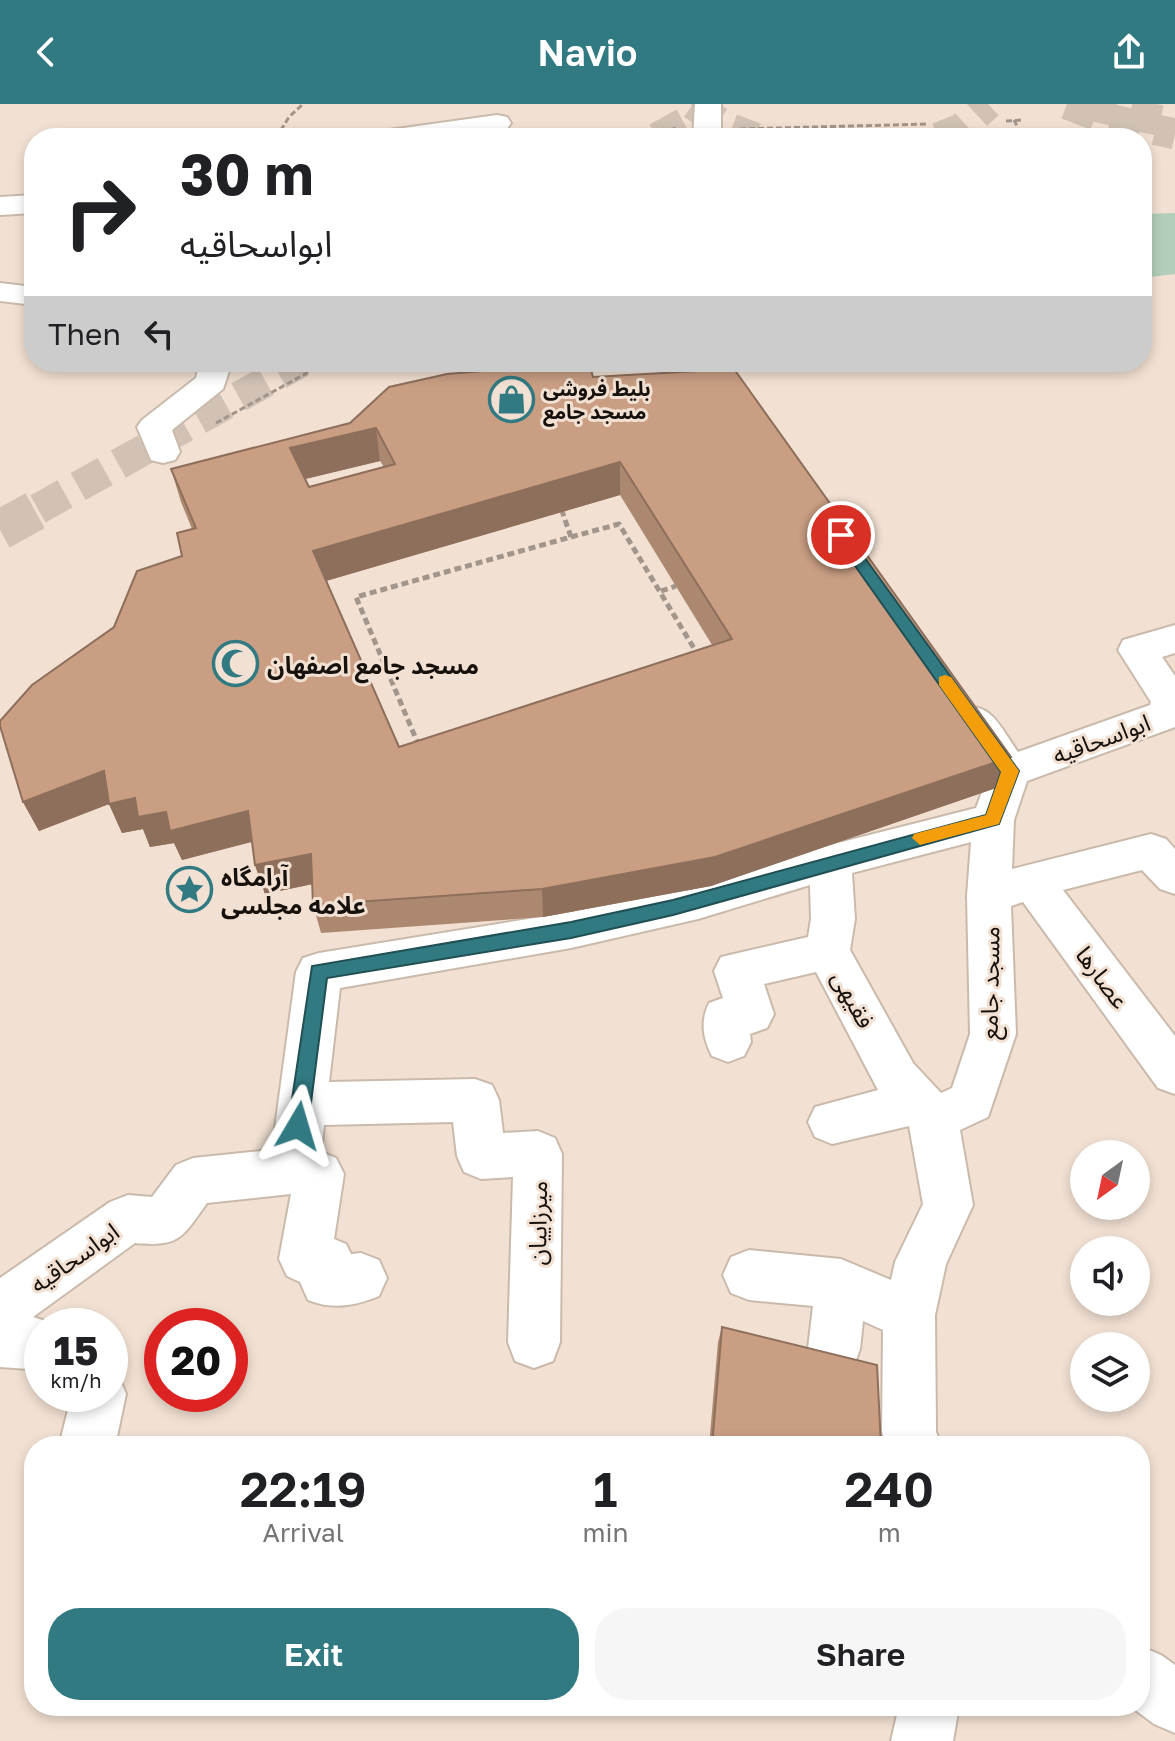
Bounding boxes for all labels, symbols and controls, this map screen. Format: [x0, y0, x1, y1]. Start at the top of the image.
icon: back [24, 30, 68, 74]
icon: share [1107, 30, 1151, 74]
text: Navio [538, 31, 637, 74]
text: 30 m [180, 140, 314, 207]
icon: right [48, 160, 152, 264]
text: ابواسحاقیه [180, 222, 332, 265]
icon: left [137, 312, 181, 356]
text: Then [48, 316, 121, 352]
shop icon: بلیط فروشی مسجد جامع [488, 376, 536, 424]
place label: بلیط فروشی مسجد جامع [543, 376, 651, 427]
pin [807, 501, 875, 569]
icon: arrive [819, 513, 863, 557]
mosque icon: مسجد جامع اصفهان [212, 640, 260, 688]
place label: مسجد جامع اصفهان [267, 650, 479, 684]
street label: ابواسحاقیه [1048, 707, 1154, 770]
place label: آرامگاه علامه مجلسی [221, 862, 366, 920]
place icon: آرامگاه علامه مجلسی [166, 866, 214, 914]
street label: مسجد جامع [974, 926, 1008, 1040]
street label: عصارها [1069, 940, 1136, 1014]
street label: فقیهی [826, 965, 882, 1033]
position arrow [256, 1084, 340, 1168]
north arrow [1070, 1140, 1150, 1220]
map controls [1070, 1140, 1150, 1412]
street label: میرزاییان [522, 1180, 553, 1266]
street label: ابواسحاقیه [24, 1216, 125, 1299]
button: sound [1070, 1236, 1150, 1316]
speed limit sign: 20 [144, 1308, 248, 1412]
text: 15 [54, 1326, 99, 1374]
button: layers [1070, 1332, 1150, 1412]
text: km/h [51, 1368, 101, 1392]
text: 22:19 [240, 1460, 367, 1518]
text: 1 [593, 1460, 618, 1518]
text: 240 [844, 1460, 934, 1518]
text: Arrival [263, 1517, 344, 1548]
text: min [582, 1517, 628, 1548]
text: m [878, 1517, 901, 1548]
button: Exit [48, 1608, 579, 1700]
button: Share [595, 1608, 1126, 1700]

